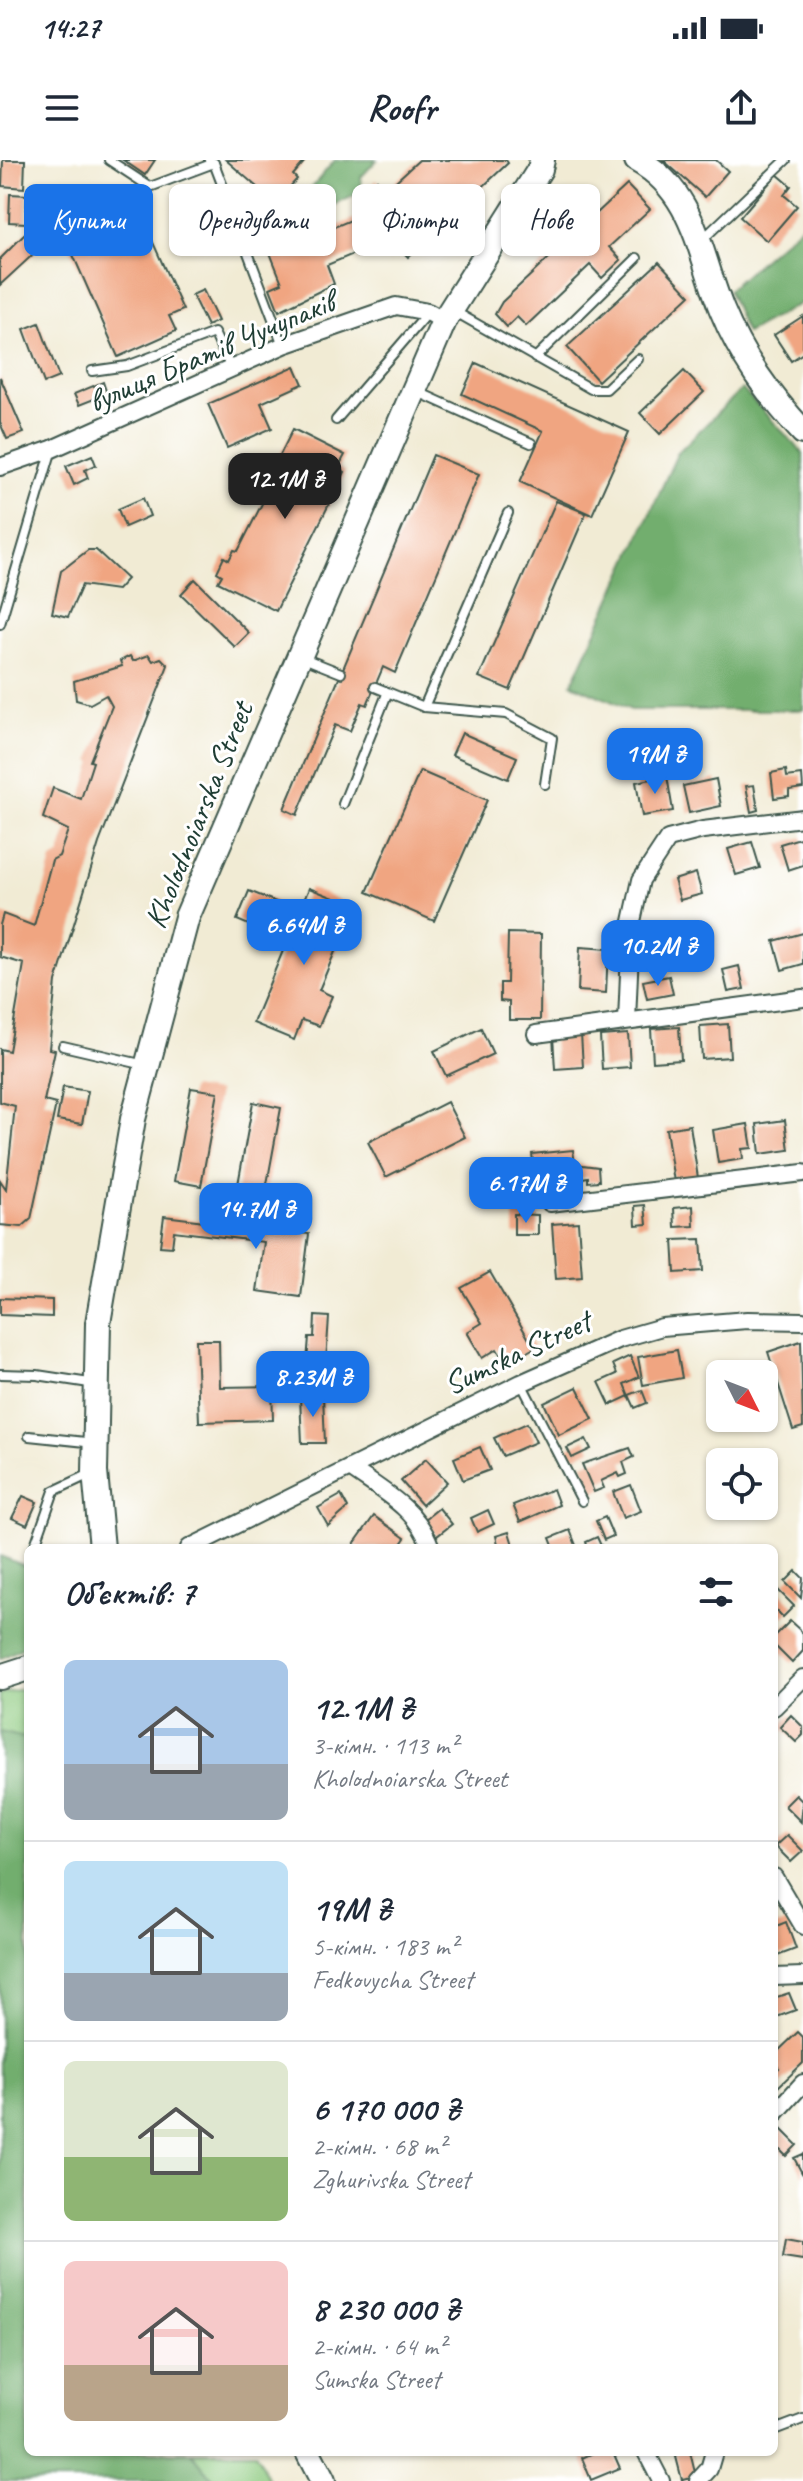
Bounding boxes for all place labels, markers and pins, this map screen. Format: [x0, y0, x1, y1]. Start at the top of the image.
pin: 12.1M ₴ [211, 453, 359, 521]
pin: 19M ₴ [599, 728, 711, 796]
pin: 6.64M ₴ [230, 899, 378, 967]
pin: 10.2M ₴ [584, 920, 732, 988]
pin: 6.17M ₴ [452, 1157, 600, 1225]
pin: 14.7M ₴ [182, 1183, 330, 1251]
pin: 8.23M ₴ [239, 1351, 387, 1419]

